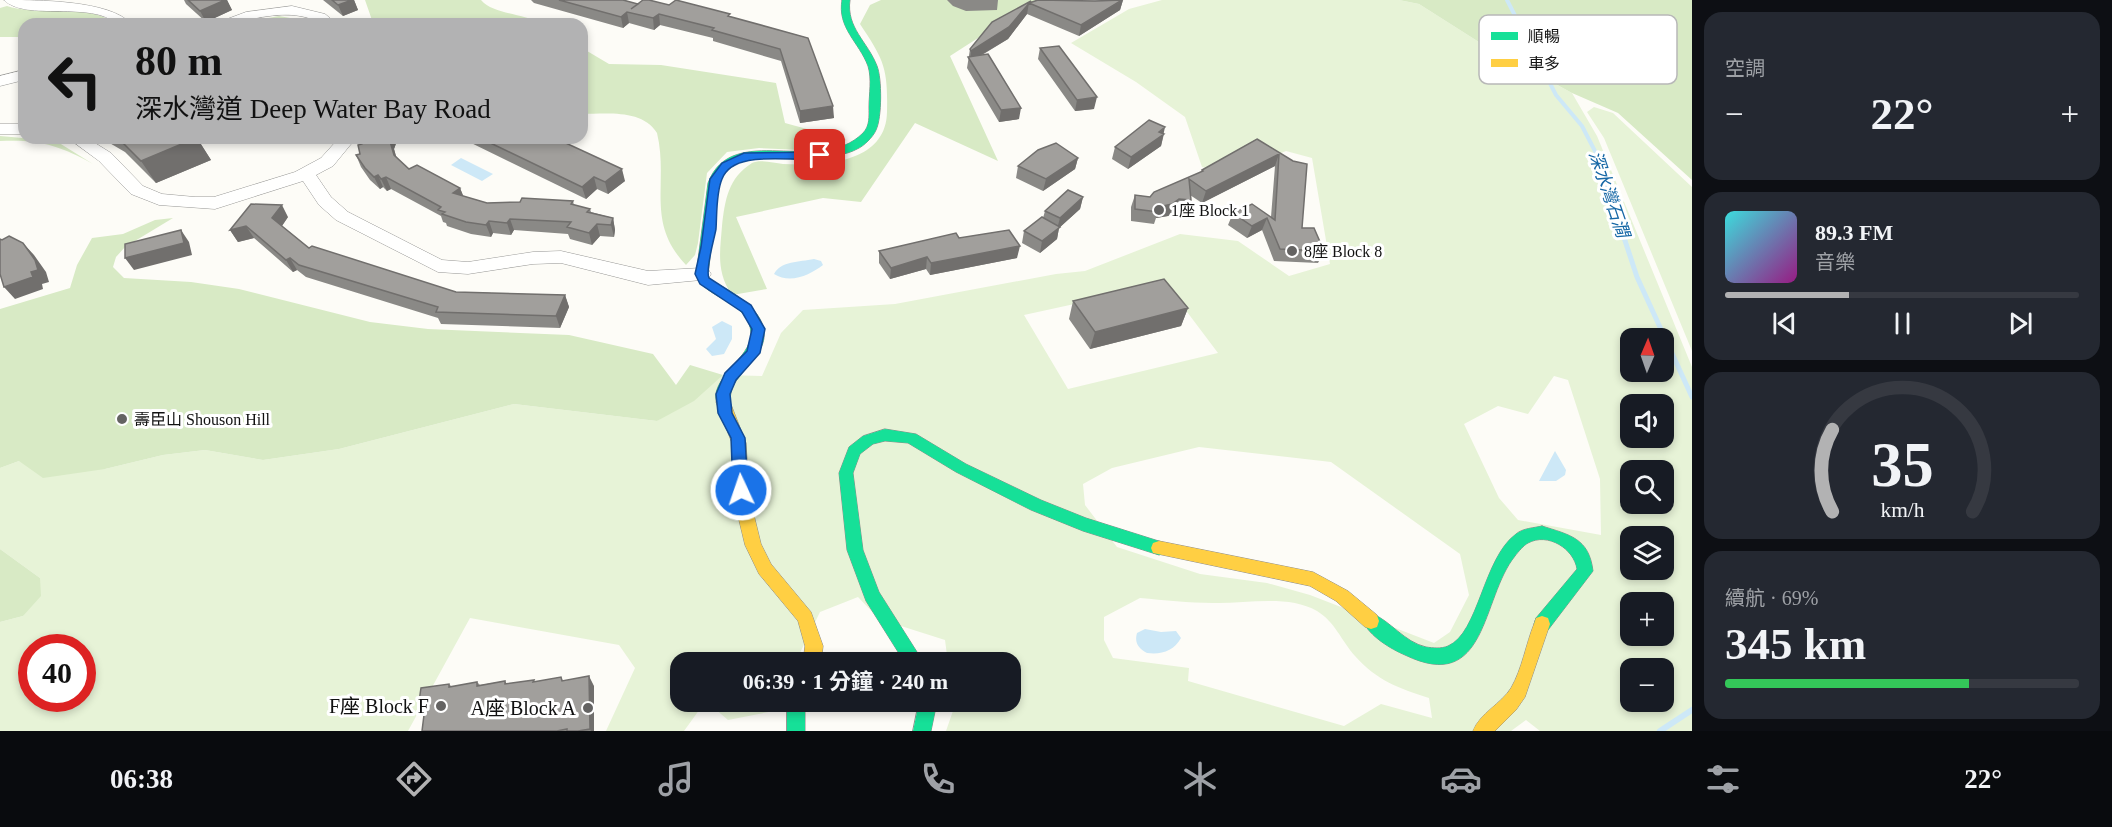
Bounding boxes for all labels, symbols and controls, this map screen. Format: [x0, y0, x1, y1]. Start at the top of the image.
legend [1479, 15, 1677, 84]
text: 順暢 [1528, 28, 1560, 45]
text: 80 m [135, 38, 223, 84]
icon: left [36, 42, 114, 120]
text: 車多 [1528, 55, 1560, 72]
text: 空調 [1725, 57, 1765, 79]
text: 22° [1871, 89, 1934, 139]
text: 深水灣道 Deep Water Bay Road [135, 94, 491, 124]
text: − [1725, 96, 1744, 132]
text: + [2060, 96, 2079, 132]
pin [794, 129, 845, 180]
icon: arrive [803, 138, 836, 171]
water label: 深水灣石澗 [1585, 148, 1634, 243]
place label: 1座 Block 1 [1171, 202, 1249, 219]
marker: 1座 Block 1 [1152, 203, 1166, 217]
text: 89.3 FM [1815, 220, 1893, 245]
place label: 8座 Block 8 [1304, 243, 1382, 260]
marker: 8座 Block 8 [1285, 244, 1299, 258]
text: 音樂 [1815, 251, 1855, 273]
icon: previous [1768, 307, 1801, 340]
icon: pause [1886, 307, 1919, 340]
icon: next [2004, 307, 2037, 340]
north arrow [1620, 328, 1674, 382]
map controls [1620, 328, 1674, 712]
button: sound [1620, 394, 1674, 448]
place label: 壽臣山 Shouson Hill [134, 411, 271, 428]
marker: 壽臣山 Shouson Hill [115, 412, 129, 426]
text: 35 [1871, 431, 1933, 500]
position arrow [709, 458, 773, 522]
button: search [1620, 460, 1674, 514]
text: km/h [1880, 499, 1924, 523]
button: layers [1620, 526, 1674, 580]
text: 續航 · 69% [1725, 587, 1818, 609]
button: + [1620, 592, 1674, 646]
text: 345 km [1725, 619, 1866, 669]
speed limit sign: 40 [18, 634, 96, 712]
button: − [1620, 658, 1674, 712]
text: 06:39 · 1 分鐘 · 240 m [743, 669, 948, 694]
place label: F座 Block F [329, 695, 429, 717]
place label: A座 Block A [470, 697, 577, 719]
marker: F座 Block F [434, 699, 448, 713]
marker: A座 Block A [581, 701, 595, 715]
icon: directions [393, 758, 435, 800]
icon: music [655, 758, 697, 800]
icon: phone [917, 758, 959, 800]
icon: climate [1179, 758, 1221, 800]
icon: car [1440, 758, 1482, 800]
icon: filters [1702, 758, 1744, 800]
text: 06:38 [110, 764, 173, 794]
text: 22° [1964, 764, 2002, 794]

